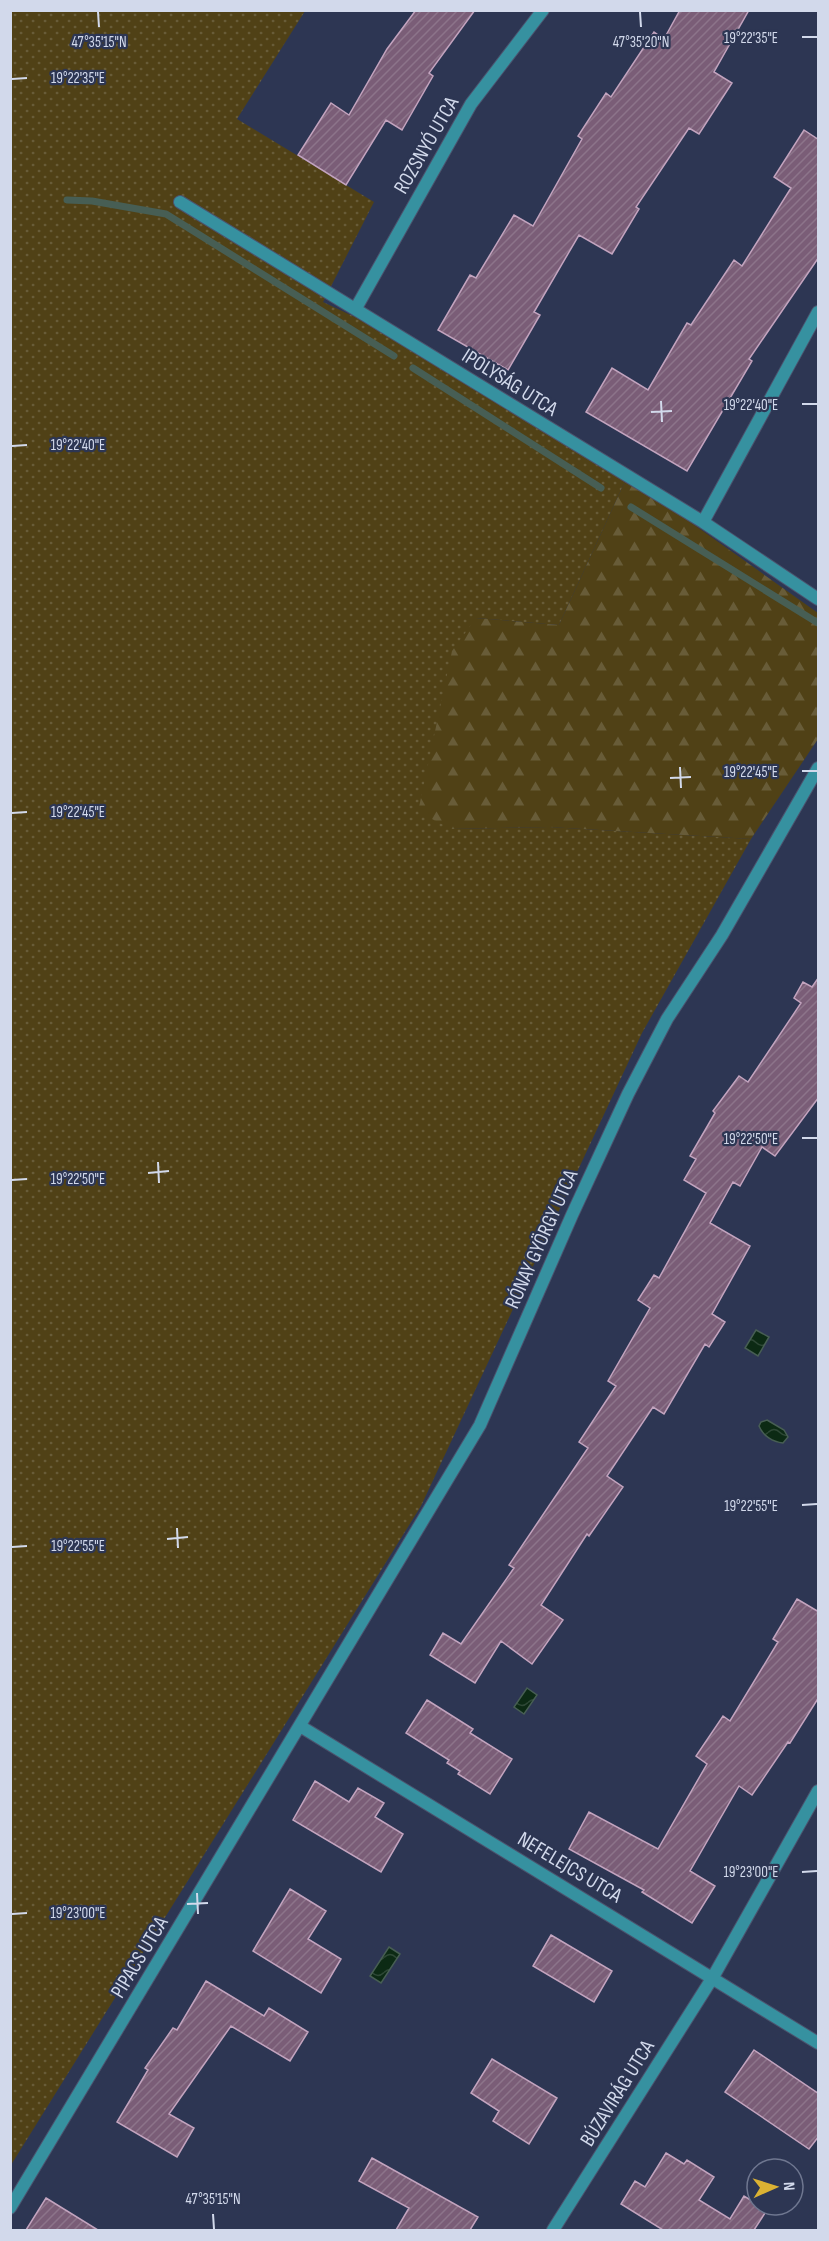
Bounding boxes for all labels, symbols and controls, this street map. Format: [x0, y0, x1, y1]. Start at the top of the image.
text: 19°22'35"E [724, 29, 778, 48]
text: 47°35'15"N [71, 33, 127, 52]
text: 47°35'20"N [613, 33, 669, 52]
text: 19°22'35"E [51, 69, 105, 88]
street label: ROZSNYÓ UTCA [389, 91, 465, 198]
street label: IPOLYSÁG UTCA [457, 343, 563, 422]
text: 19°22'40"E [724, 396, 778, 415]
text: 19°22'40"E [51, 436, 105, 455]
text: 19°22'45"E [724, 763, 778, 782]
text: 19°22'45"E [51, 803, 105, 822]
text: 19°22'50"E [724, 1130, 778, 1149]
street label: RÓNAY GYÖRGY UTCA [500, 1165, 584, 1313]
text: 19°22'50"E [51, 1170, 105, 1189]
text: 19°22'55"E [724, 1497, 778, 1516]
text: 19°22'55"E [51, 1537, 105, 1556]
street label: NEFELEJCS UTCA [513, 1827, 627, 1909]
text: 19°23'00"E [723, 1863, 779, 1882]
text: 19°23'00"E [50, 1904, 106, 1923]
street label: PIPACS UTCA [105, 1911, 174, 2003]
street label: BÚZAVIRÁG UTCA [575, 2035, 660, 2151]
north arrow [745, 2157, 805, 2217]
text: N [779, 2182, 798, 2191]
text: 47°35'15"N [185, 2190, 241, 2209]

